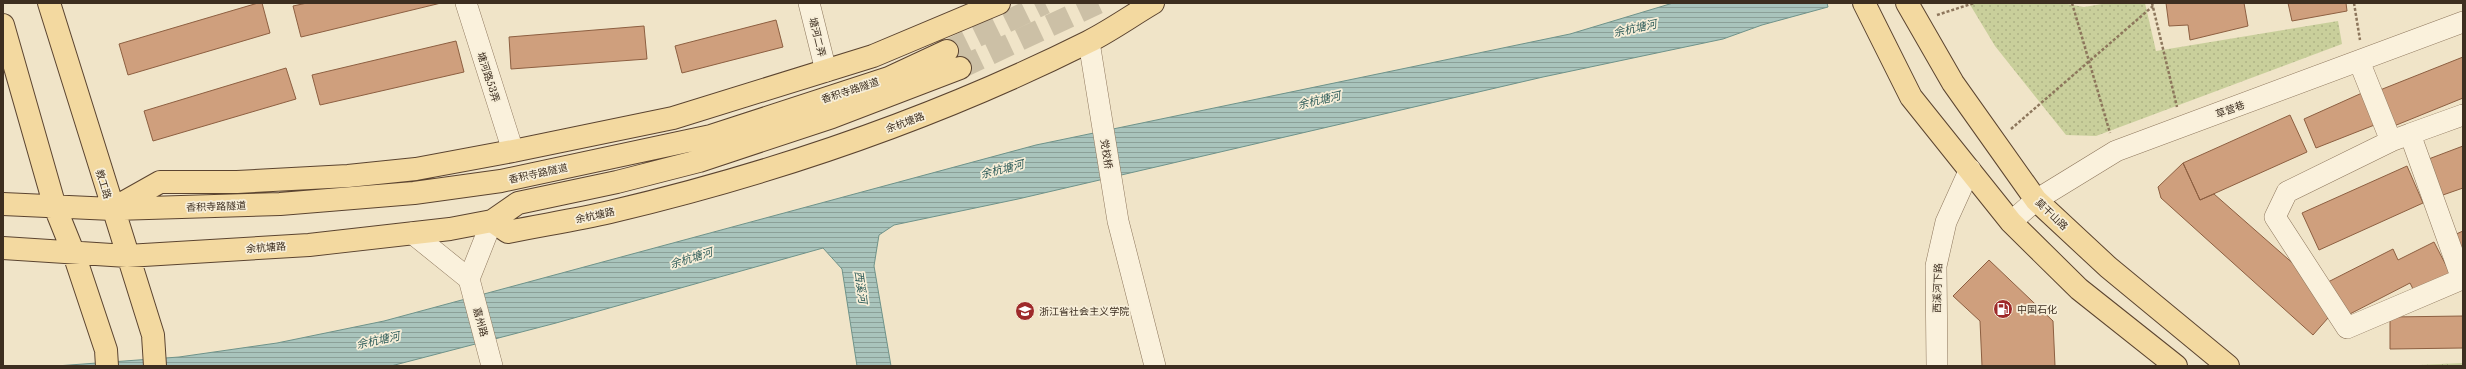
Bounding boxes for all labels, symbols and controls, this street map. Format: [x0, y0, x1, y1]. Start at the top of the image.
street label: 塘河二弄 [806, 16, 829, 58]
water label: 余杭塘河 [1612, 16, 1660, 39]
street label: 塘河路53弄 [474, 50, 503, 104]
street label: 香积寺路隧道 [820, 75, 881, 106]
water label: 余杭塘河 [1296, 88, 1344, 112]
street label: 草营巷 [2214, 98, 2246, 121]
street label: 余杭塘路 [884, 110, 926, 135]
street label: 党校桥 [1098, 138, 1115, 170]
water label: 余杭塘河 [979, 156, 1027, 181]
street label: 香积寺路隧道 [507, 161, 569, 186]
street label: 教工路 [93, 168, 114, 200]
street label: 莫干山路 [2033, 196, 2071, 233]
street label: 香积寺路隧道 [186, 199, 246, 214]
street label: 余杭塘路 [574, 205, 616, 226]
street label: 余杭塘路 [246, 240, 286, 255]
water label: 余杭塘河 [668, 244, 716, 271]
street label: 西溪河下路 [1930, 263, 1945, 313]
water label: 西溪河 [852, 270, 871, 306]
fuel station icon: 中国石化 [1992, 298, 2014, 320]
school or university icon: 浙江省社会主义学院 [1014, 300, 1036, 322]
place label: 中国石化 [2017, 303, 2057, 316]
place label: 浙江省社会主义学院 [1039, 305, 1129, 318]
street label: 嘉州路 [470, 306, 491, 338]
water label: 余杭塘河 [355, 328, 403, 351]

